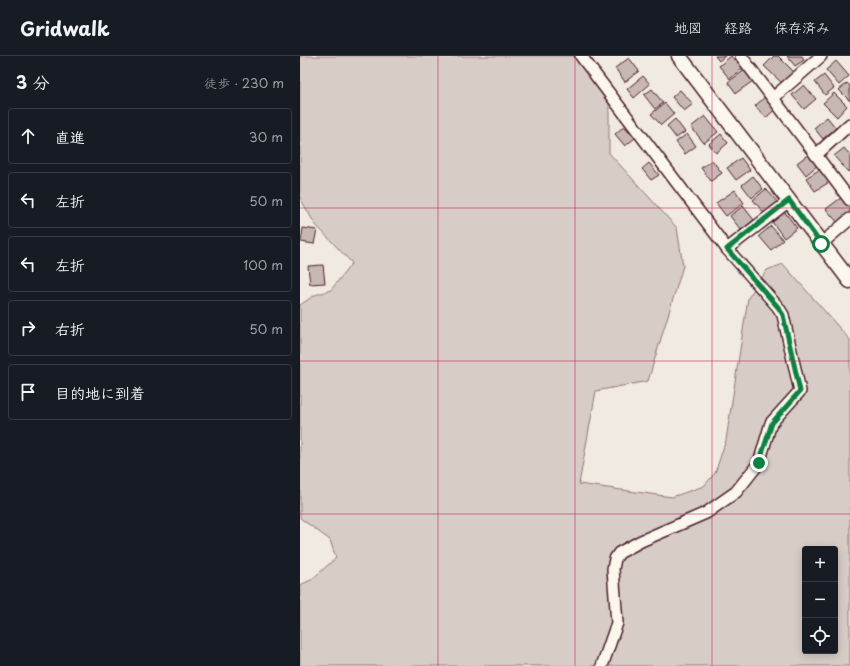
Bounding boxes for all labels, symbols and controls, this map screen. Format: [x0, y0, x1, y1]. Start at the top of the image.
text: Gridwalk [20, 14, 110, 42]
text: 地図 [674, 17, 702, 38]
text: 経路 [724, 17, 752, 38]
text: 保存済み [774, 17, 830, 38]
text: 3 分 [16, 69, 50, 95]
text: 徒歩 · 230 m [204, 73, 284, 92]
icon: ahead [17, 125, 39, 147]
text: 直進 [55, 125, 85, 148]
text: 30 m [249, 127, 283, 146]
icon: left [17, 189, 39, 211]
text: 左折 [55, 189, 85, 212]
text: 50 m [249, 191, 283, 210]
route start [812, 235, 830, 253]
icon: left [17, 253, 39, 275]
text: 左折 [55, 253, 85, 276]
text: 100 m [243, 255, 283, 274]
icon: right [17, 317, 39, 339]
text: 右折 [55, 317, 85, 340]
text: 50 m [249, 319, 283, 338]
icon: arrive [17, 381, 39, 403]
text: 目的地に到着 [55, 381, 145, 404]
route end [750, 454, 768, 472]
map controls [802, 546, 838, 654]
button: + [802, 546, 838, 582]
button: − [802, 582, 838, 618]
button: locate [802, 618, 838, 654]

